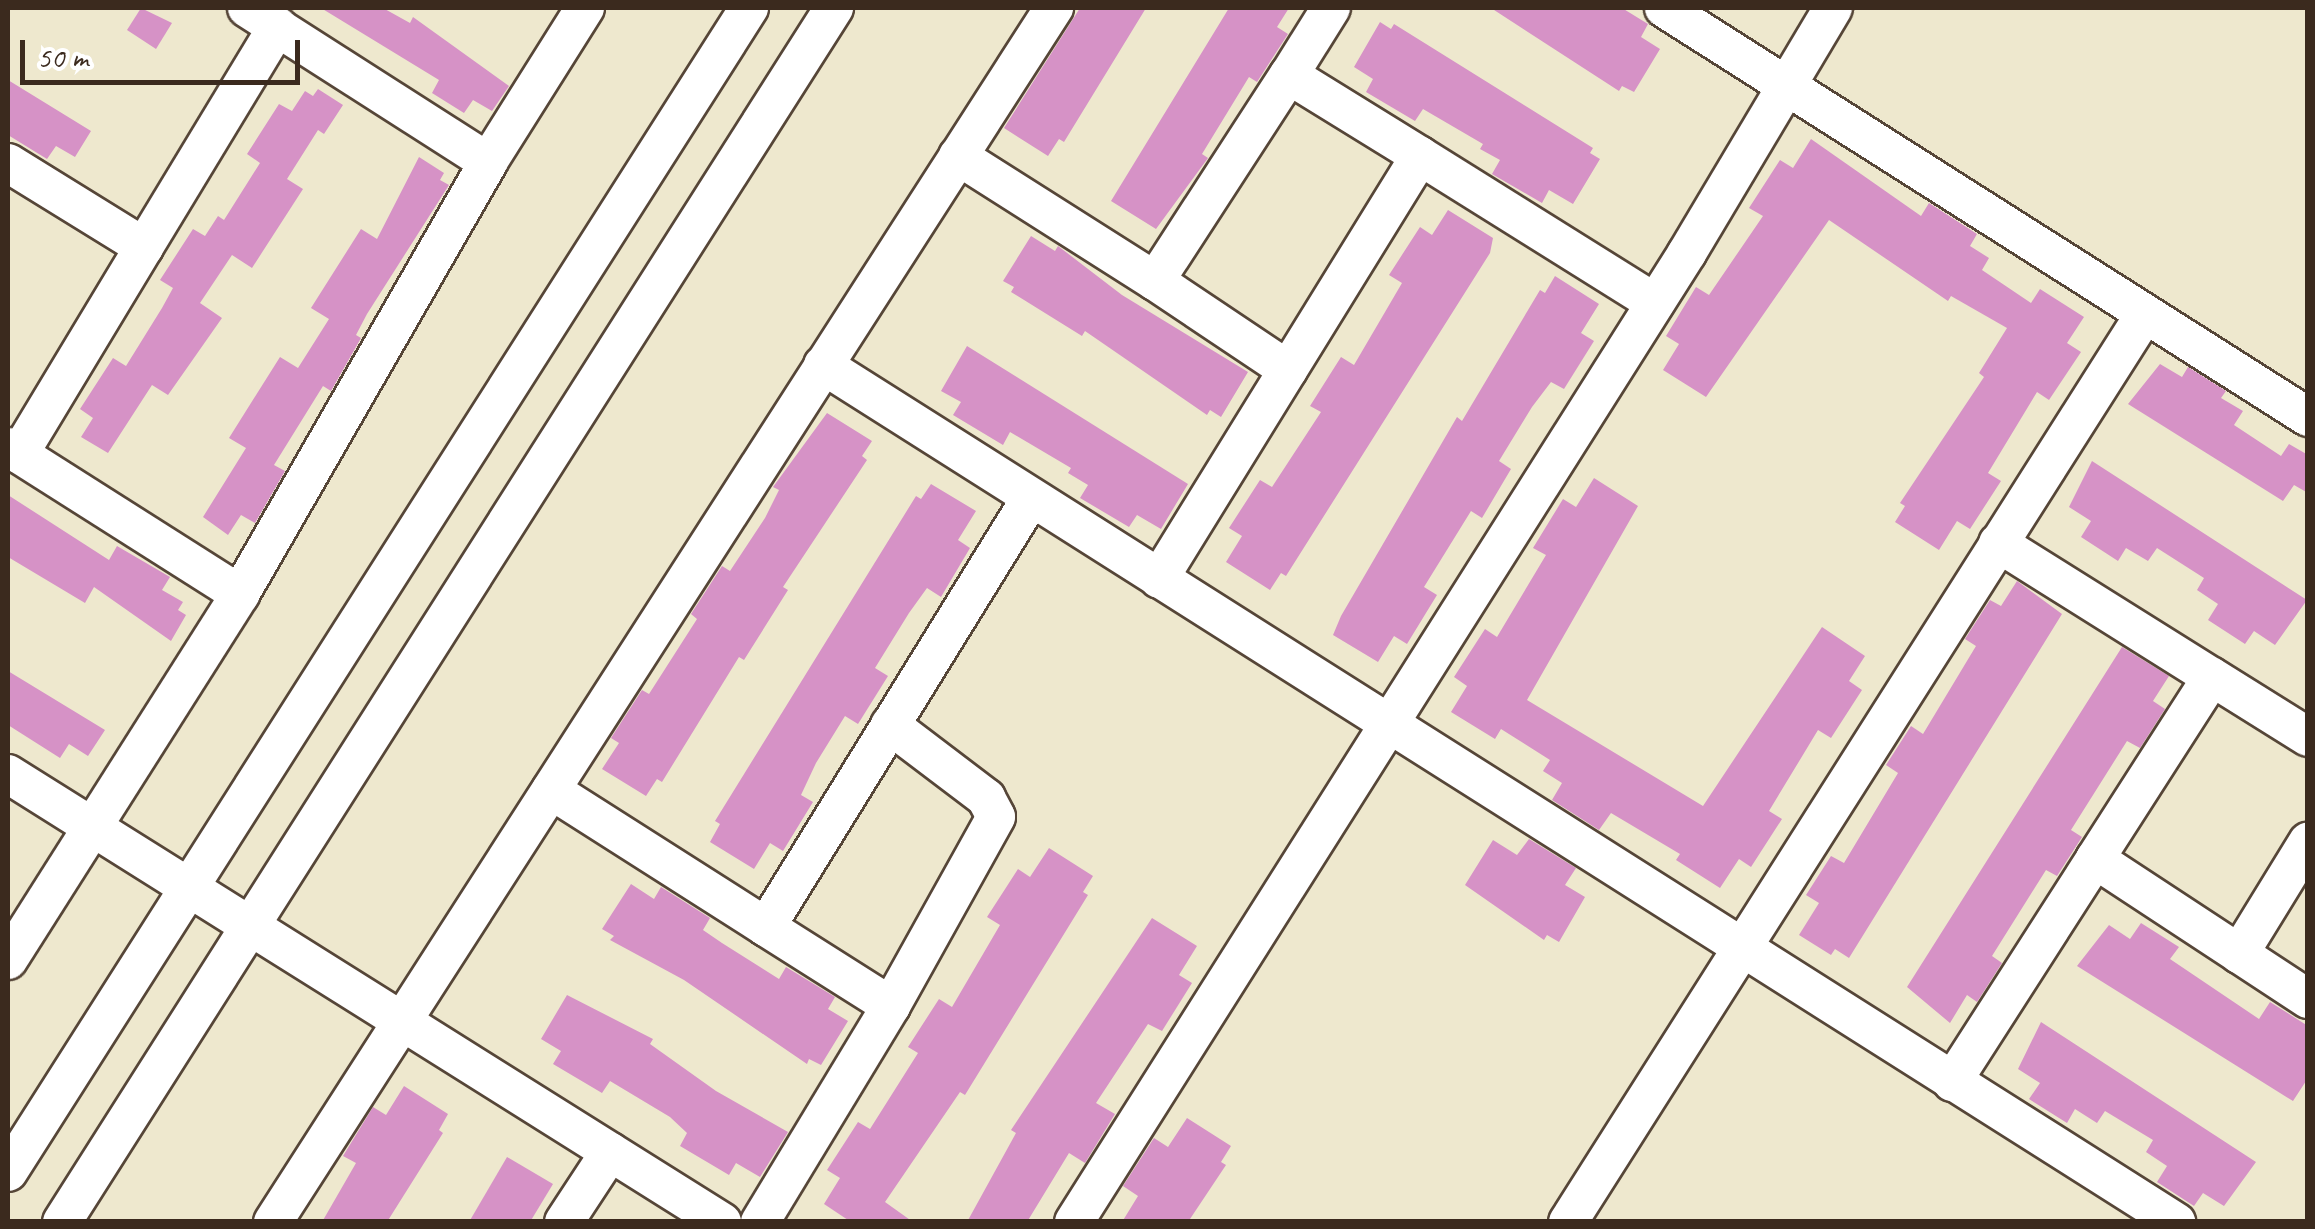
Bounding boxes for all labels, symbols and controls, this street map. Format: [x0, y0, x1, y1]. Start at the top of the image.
scale bar [25, 20, 305, 82]
text: 50 m [37, 38, 88, 76]

